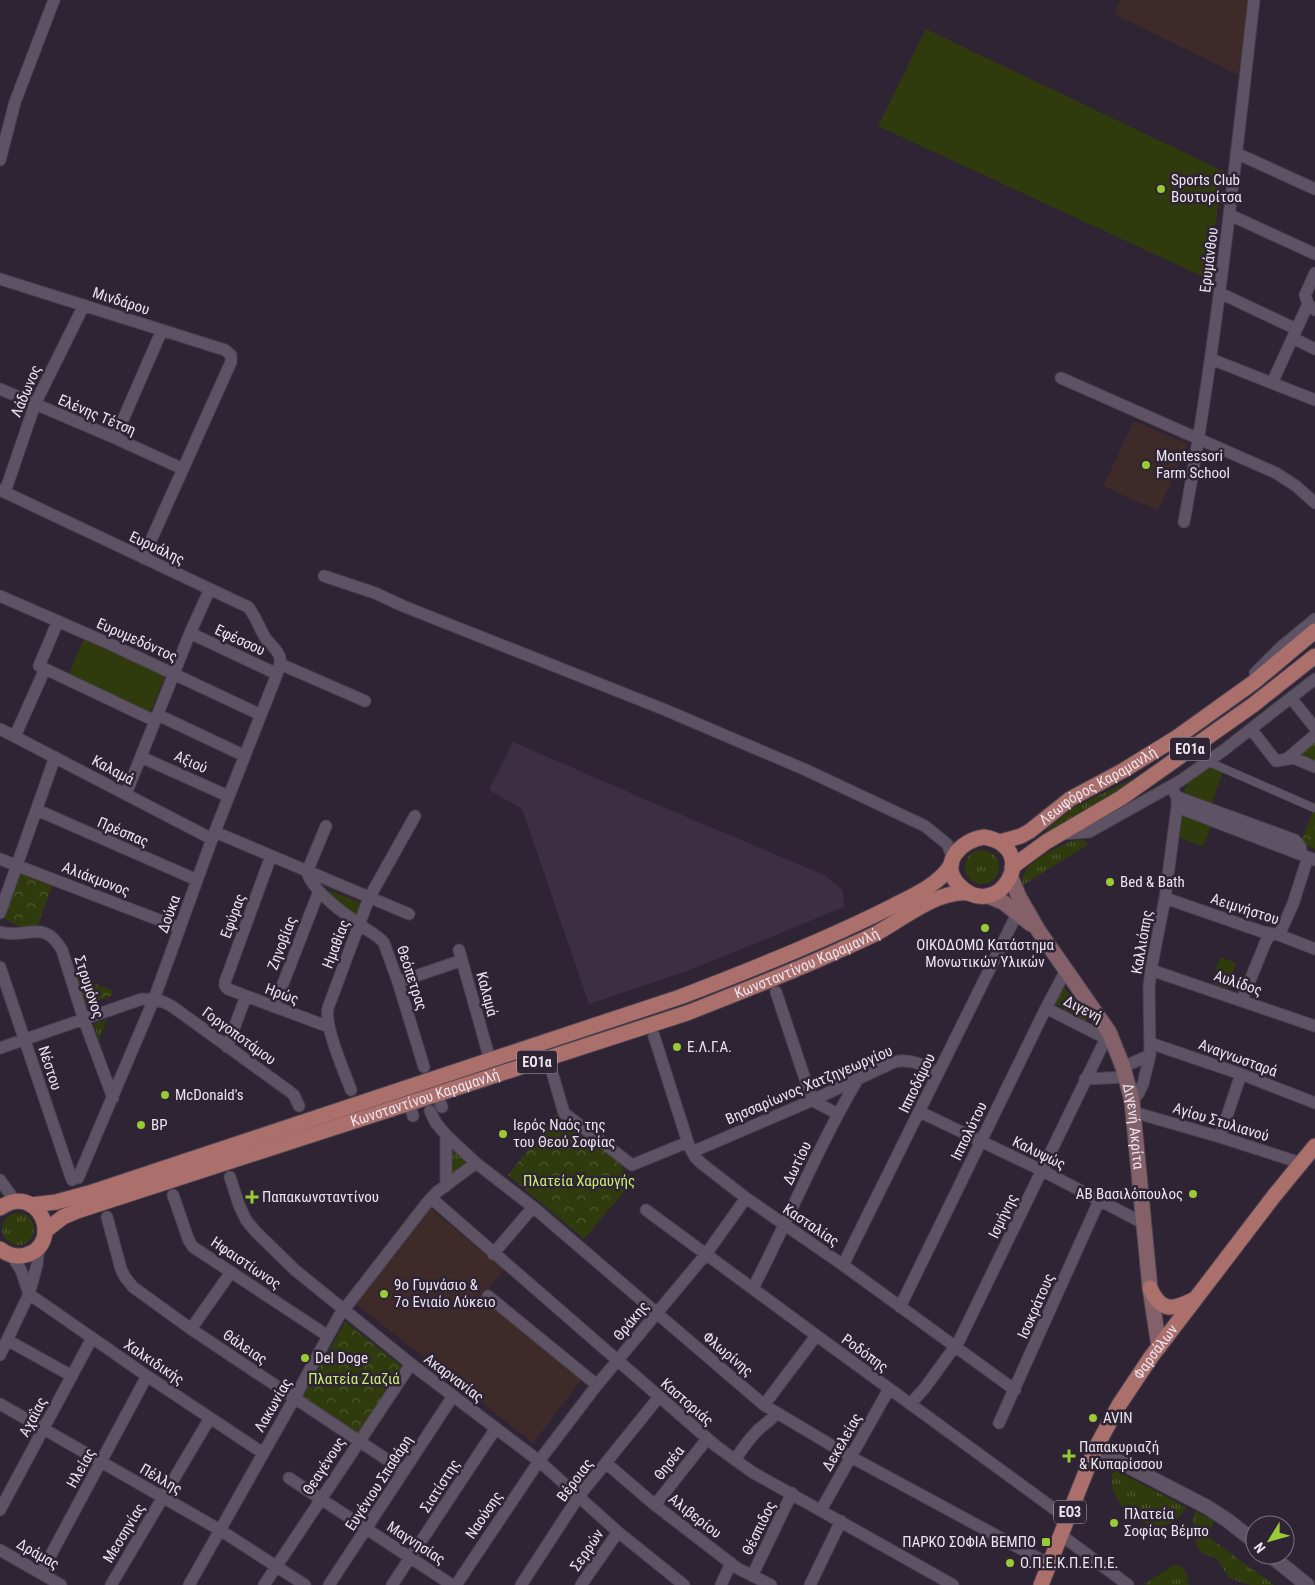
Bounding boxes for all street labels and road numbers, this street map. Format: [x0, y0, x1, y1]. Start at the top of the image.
street label: Ερυμάνθου [1196, 226, 1222, 294]
street label: Μινδάρου [90, 283, 152, 319]
street label: Λάδωνος [7, 362, 45, 420]
street label: Ελένης Τέτση [55, 391, 139, 439]
street label: Ευρυάλης [127, 527, 187, 569]
street label: Ευρυμεδόντος [94, 614, 180, 666]
street label: Εφέσσου [212, 621, 268, 659]
road number: ΕΟ1α [1170, 738, 1210, 761]
street label: Λεωφόρος Καραμανλή [1036, 743, 1160, 829]
street label: Αξιού [172, 747, 210, 777]
street label: Καλαμά [89, 751, 138, 789]
street label: Πρέσπας [95, 813, 151, 851]
street label: Αλιάκμονος [60, 858, 132, 900]
street label: Αειμνήστου [1209, 890, 1281, 928]
street label: Εφύρας [217, 891, 249, 941]
street label: Δούκα [154, 892, 184, 935]
street label: Καλλιόπης [1128, 909, 1156, 975]
street label: Ζηνοβίας [264, 914, 300, 972]
street label: Ημαθίας [319, 917, 353, 971]
street label: Κωνσταντίνου Καραμανλή [732, 924, 882, 1002]
street label: Θεόπετρας [393, 943, 431, 1013]
street label: Στρυμόνος [70, 953, 108, 1021]
street label: Αυλίδος [1212, 966, 1264, 1000]
street label: Καλαμά [472, 970, 502, 1019]
street label: Ηρώς [263, 980, 301, 1008]
street label: Διγενή [1061, 992, 1105, 1026]
street label: Γοργοποτάμου [199, 1003, 279, 1069]
street label: Αναγνωσταρά [1196, 1035, 1280, 1081]
street label: Βησσαρίωνος Χατζηγεωργίου [723, 1042, 895, 1128]
street label: Νέστου [34, 1044, 66, 1092]
road number: ΕΟ1α [517, 1050, 557, 1074]
street label: Ιπποδάμου [895, 1050, 939, 1116]
street label: Κωνσταντίνου Καραμανλή [348, 1065, 502, 1131]
street label: Διγενή Ακρίτα [1119, 1081, 1148, 1171]
street label: Ιππολύτου [947, 1099, 991, 1163]
street label: Αγίου Στυλιανού [1171, 1099, 1271, 1145]
street label: Καλυψώς [1009, 1132, 1069, 1174]
street label: Δωτίου [779, 1138, 815, 1188]
street label: Ισμήνης [985, 1191, 1021, 1241]
street label: Κασταλίας [780, 1200, 842, 1250]
street label: Ηφαιστίωνος [207, 1233, 285, 1293]
street label: Ισοκράτους [1014, 1271, 1058, 1341]
street label: Θράκης [609, 1298, 653, 1344]
street label: Φαρσάλων [1130, 1320, 1182, 1383]
street label: Θάλειας [219, 1326, 271, 1368]
street label: Φλωρίνης [699, 1328, 757, 1380]
street label: Ροδόπης [838, 1330, 892, 1376]
street label: Χαλκιδικής [121, 1335, 187, 1389]
street label: Ακαρνανίας [421, 1350, 487, 1406]
street label: Καστοριάς [657, 1374, 717, 1430]
street label: Λακωνίας [250, 1375, 296, 1435]
street label: Αχαΐας [15, 1394, 51, 1440]
street label: Δεκελείας [818, 1410, 866, 1474]
street label: Ευγένιου Σπαθάρη [341, 1432, 417, 1534]
street label: Θεαγένους [299, 1434, 349, 1498]
street label: Θησέα [650, 1442, 688, 1484]
street label: Ηλείας [63, 1445, 99, 1491]
street label: Βέροιας [553, 1455, 597, 1505]
street label: Σιατίστης [416, 1456, 464, 1516]
street label: Πέλλης [137, 1460, 185, 1498]
street label: Ναούσης [462, 1488, 506, 1542]
street label: Αλιβερίου [665, 1490, 725, 1542]
street label: Θέσπιδος [738, 1498, 780, 1558]
street label: Μεσσηνίας [99, 1500, 149, 1566]
road number: ΕΟ3 [1054, 1500, 1086, 1524]
street label: Μαγνησίας [384, 1518, 448, 1568]
street label: Σερρών [566, 1525, 608, 1574]
street label: Δράμας [14, 1535, 62, 1573]

